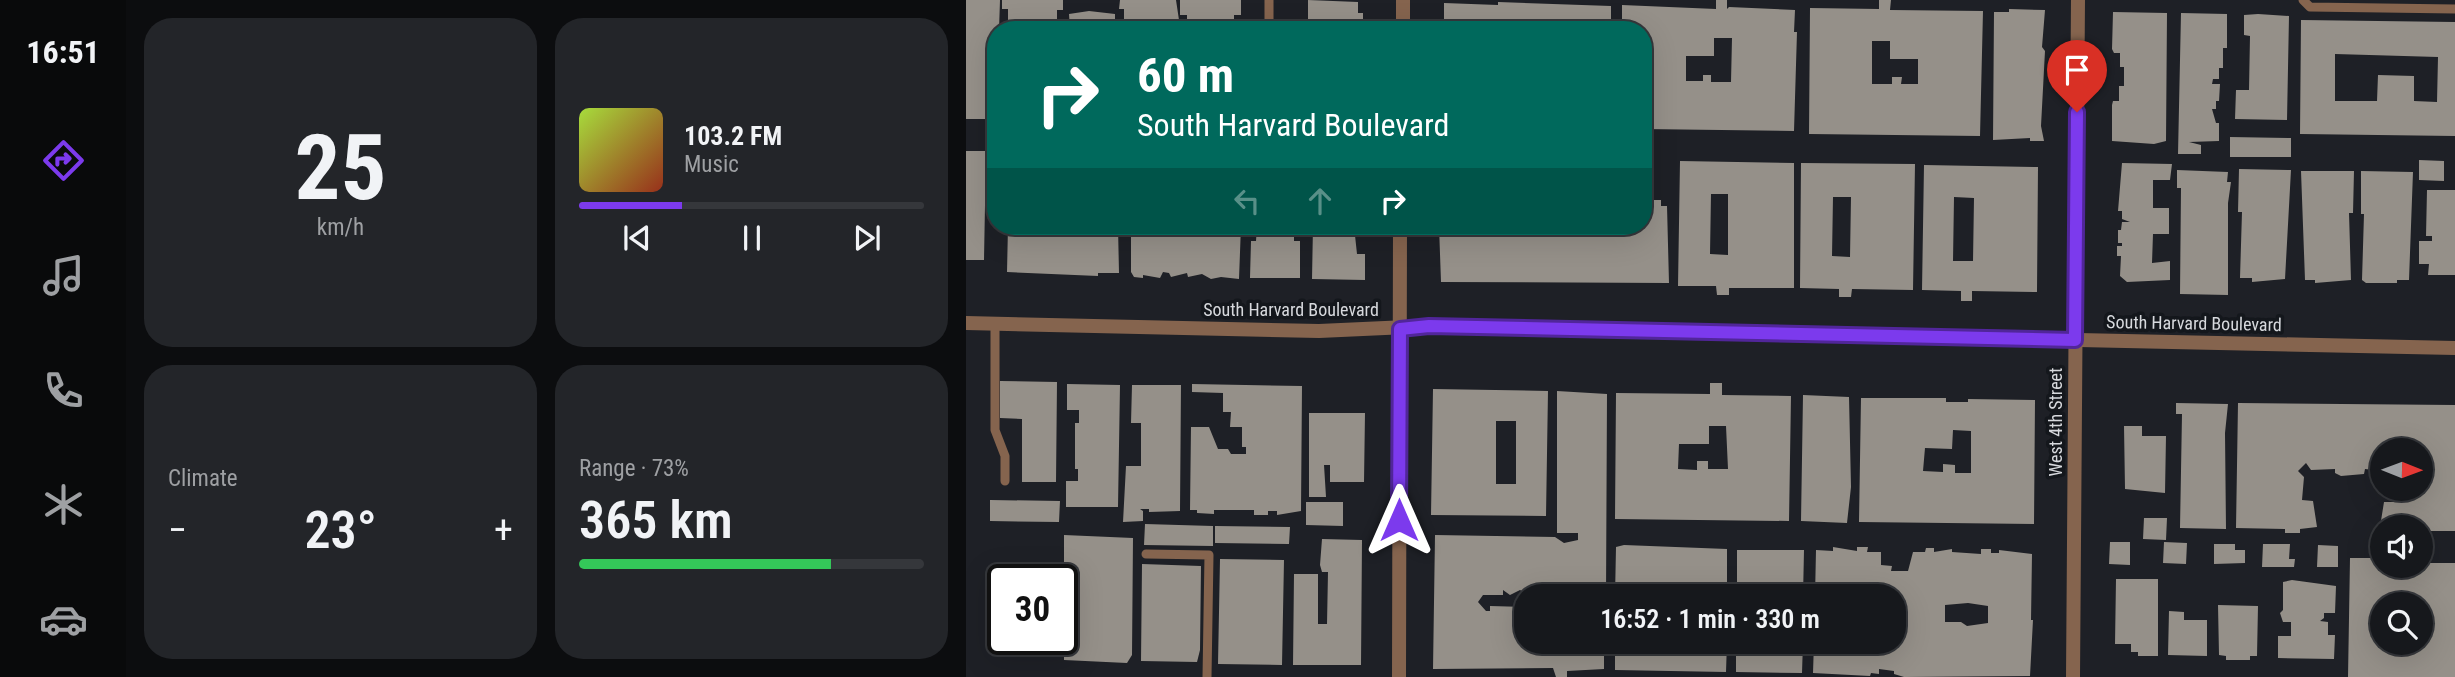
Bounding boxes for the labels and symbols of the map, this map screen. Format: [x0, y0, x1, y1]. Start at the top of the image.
pin [2047, 40, 2107, 112]
street label: South Harvard Boulevard [1203, 299, 1379, 320]
street label: South Harvard Boulevard [2106, 311, 2282, 335]
street label: West 4th Street [2045, 368, 2066, 476]
north arrow [2370, 438, 2432, 500]
position arrow [1362, 483, 1436, 557]
speed limit sign: 30 [987, 564, 1078, 655]

